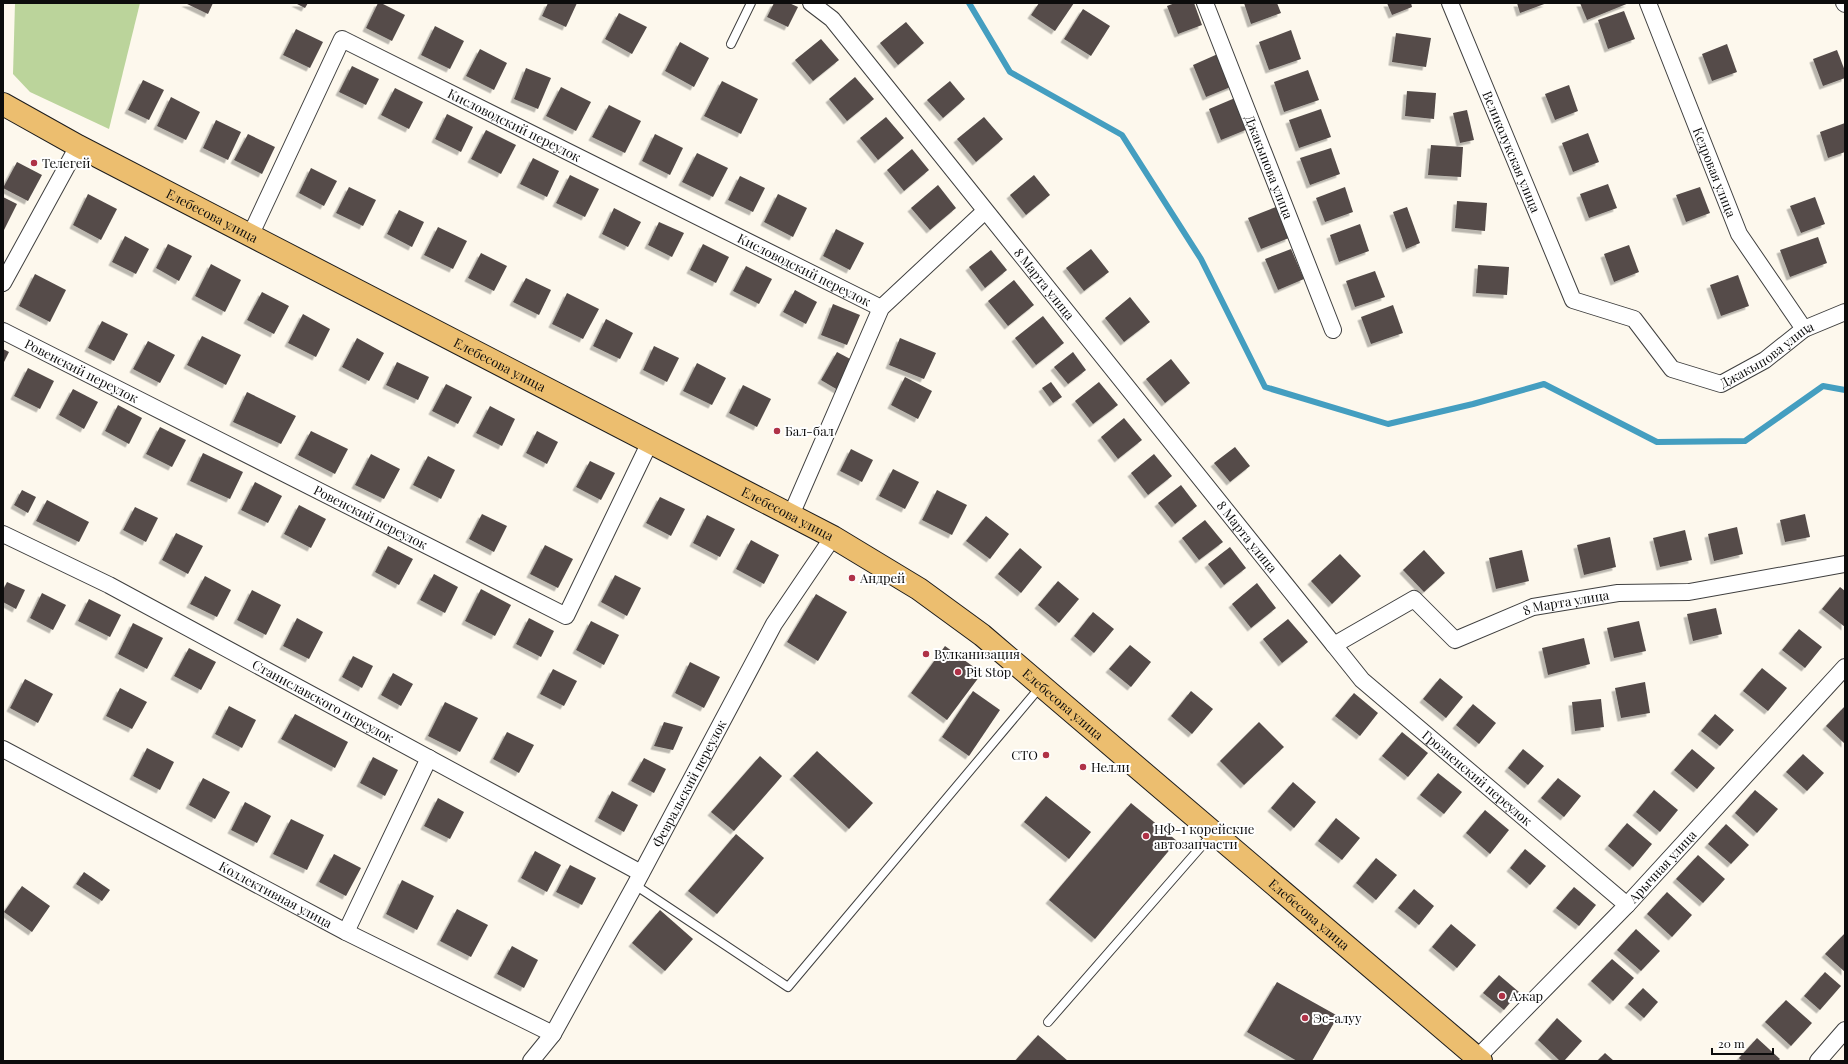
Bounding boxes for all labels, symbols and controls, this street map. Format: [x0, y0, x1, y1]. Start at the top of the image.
street label: Кисловодский переулок [445, 84, 584, 165]
street label: Великолукская улица [1479, 88, 1545, 215]
street label: Джакыпова улица [1242, 112, 1298, 221]
street label: Кедровая улица [1690, 125, 1741, 220]
place label: Телегей [42, 154, 90, 171]
marker: Телегей [29, 158, 39, 168]
street label: Елебесова улица [164, 184, 262, 246]
street label: Кисловодский переулок [735, 229, 874, 310]
street label: 8 Марта улица [1011, 244, 1079, 323]
street label: Джакыпова улица [1716, 317, 1816, 391]
street label: Елебесова улица [451, 333, 549, 395]
street label: Ровенский переулок [22, 334, 142, 406]
place label: Бал-бал [785, 422, 834, 439]
marker: Бал-бал [772, 426, 782, 436]
street label: Ровенский переулок [311, 481, 431, 553]
street label: Елебесова улица [739, 482, 837, 544]
street label: 8 Марта улица [1214, 497, 1282, 576]
place label: Андрей [859, 569, 905, 586]
marker: Андрей [847, 573, 857, 583]
street label: 8 Марта улица [1520, 586, 1611, 618]
place label: Вулканизация [934, 645, 1020, 662]
marker: Вулканизация [921, 649, 931, 659]
street label: Станиславского переулок [250, 655, 397, 746]
place label: Pit Stop [966, 663, 1011, 680]
street label: Елебесова улица [1019, 664, 1108, 743]
marker: Pit Stop [953, 667, 963, 677]
street label: Февральский переулок [648, 716, 730, 850]
street label: Грозненский переулок [1419, 726, 1536, 829]
place label: СТО [1011, 746, 1038, 763]
marker: СТО [1041, 750, 1051, 760]
place label: Нелли [1091, 758, 1130, 775]
marker: Нелли [1078, 762, 1088, 772]
place label: НФ-1 корейские автозапчасти [1154, 820, 1255, 852]
street label: Арычная улица [1624, 826, 1700, 907]
marker: НФ-1 корейские автозапчасти [1141, 831, 1151, 841]
street label: Коллективная улица [216, 857, 336, 931]
street label: Елебесова улица [1266, 875, 1354, 954]
place label: Ажар [1509, 987, 1543, 1004]
marker: Ажар [1497, 991, 1507, 1001]
place label: Эс-алуу [1313, 1009, 1362, 1026]
marker: Эс-алуу [1300, 1013, 1310, 1023]
scale bar [1712, 1030, 1773, 1056]
text: 20 m [1718, 1035, 1745, 1051]

